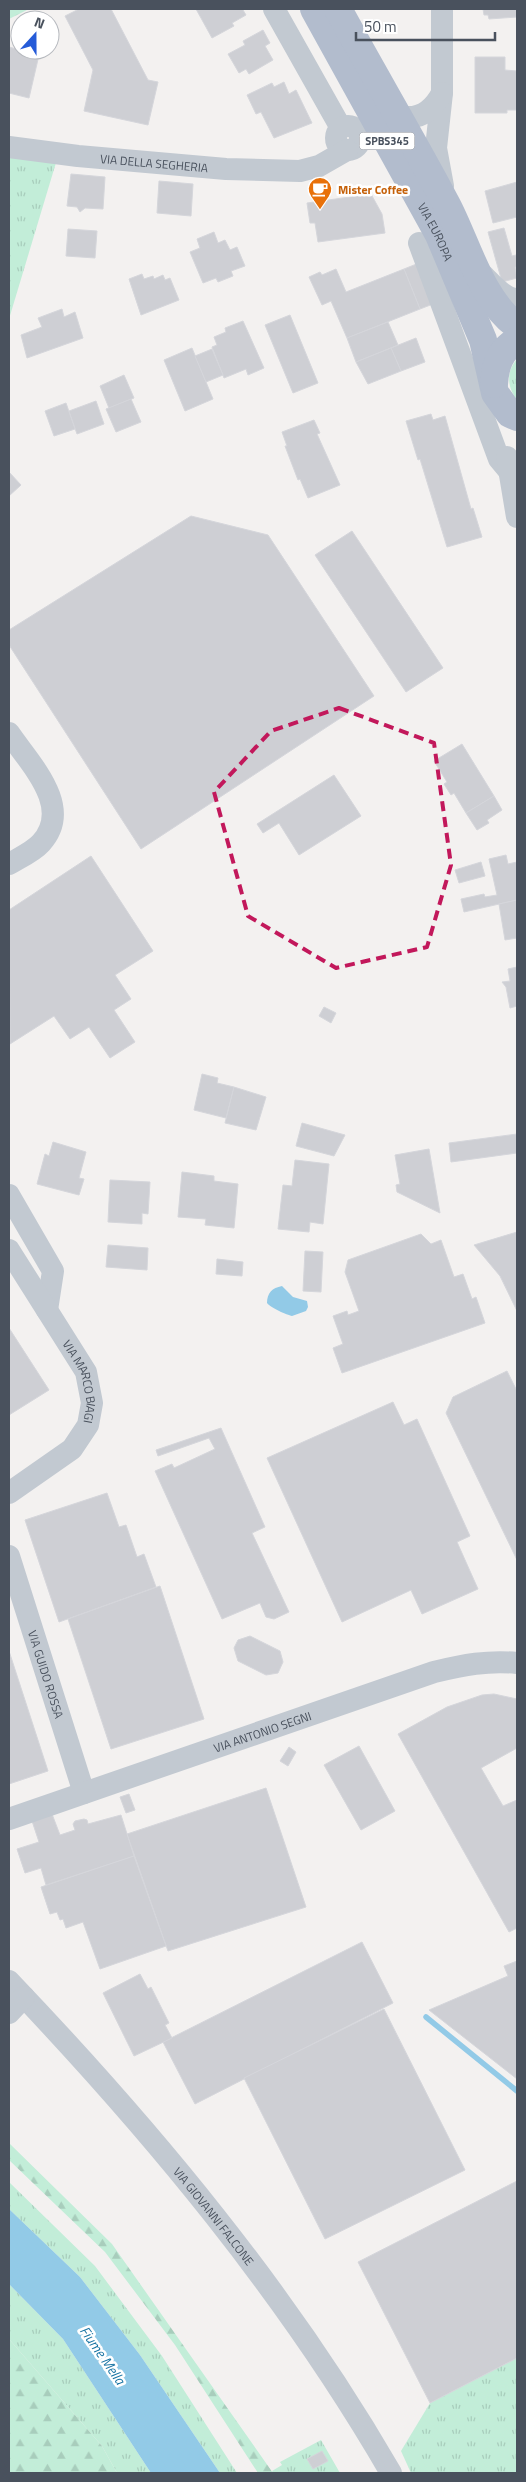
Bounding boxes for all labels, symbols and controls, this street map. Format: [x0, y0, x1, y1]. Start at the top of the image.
north arrow [10, 10, 60, 60]
scale bar [356, 10, 495, 42]
text: N [32, 11, 48, 34]
text: 50 m [364, 15, 397, 38]
road number: SPBS345 [360, 132, 414, 150]
street label: VIA DELLA SEGHERIA [99, 148, 209, 177]
cafe icon: Mister Coffee [307, 176, 333, 210]
place label: Mister Coffee [338, 180, 408, 199]
street label: VIA EUROPA [413, 199, 458, 264]
street label: VIA MARCO BIAGI [58, 1336, 101, 1425]
street label: VIA GUIDO ROSSA [24, 1628, 69, 1721]
street label: VIA ANTONIO SEGNI [211, 1706, 314, 1757]
street label: VIA GIOVANNI FALCONE [169, 2162, 259, 2270]
water label: Fiume Mella [75, 2321, 131, 2389]

